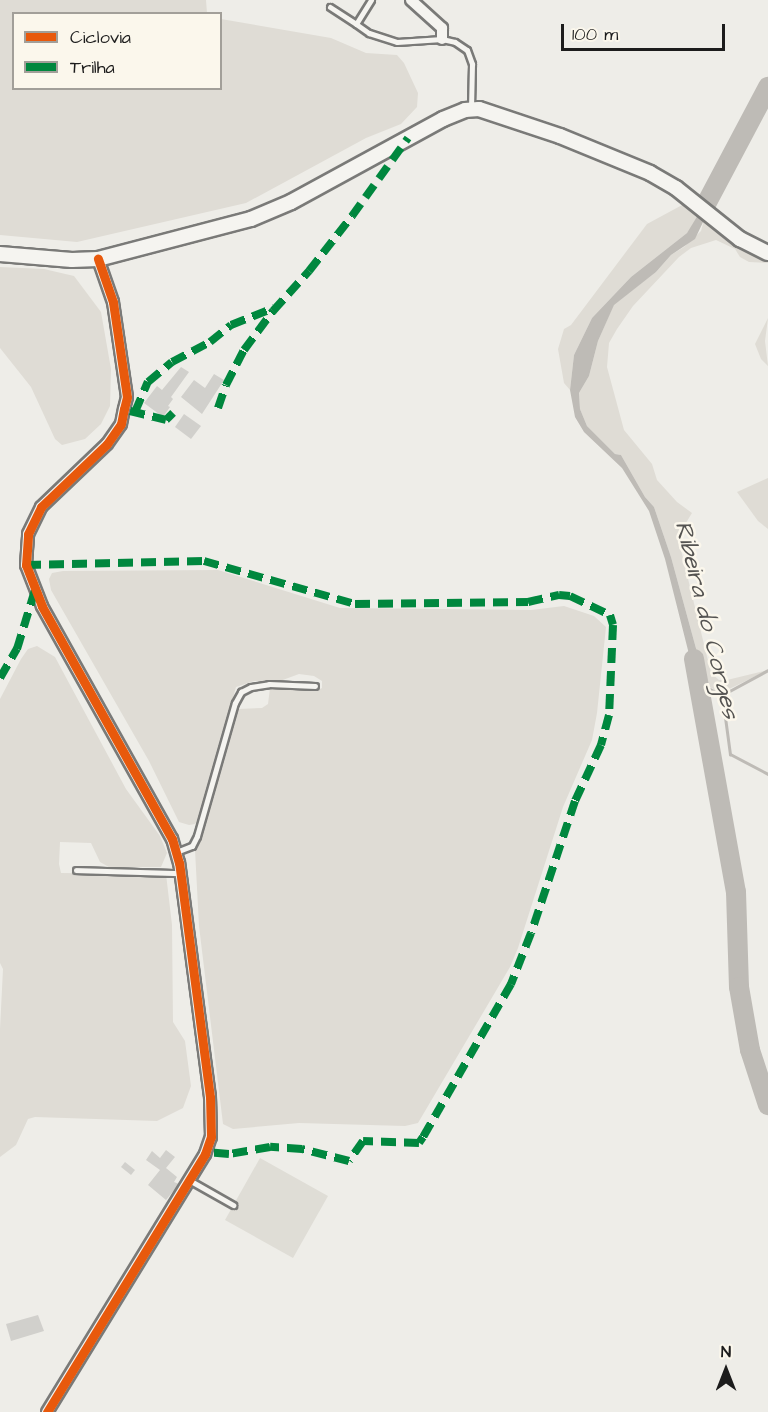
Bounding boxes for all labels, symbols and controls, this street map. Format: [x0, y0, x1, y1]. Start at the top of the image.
legend [12, 12, 222, 90]
scale bar [564, 12, 728, 50]
text: 100 m [572, 22, 618, 47]
text: Ciclovia [70, 25, 131, 50]
text: Trilha [70, 55, 115, 80]
water label: Ribeira do Corges [668, 518, 744, 722]
north arrow [696, 1340, 756, 1400]
text: N [721, 1341, 731, 1363]

